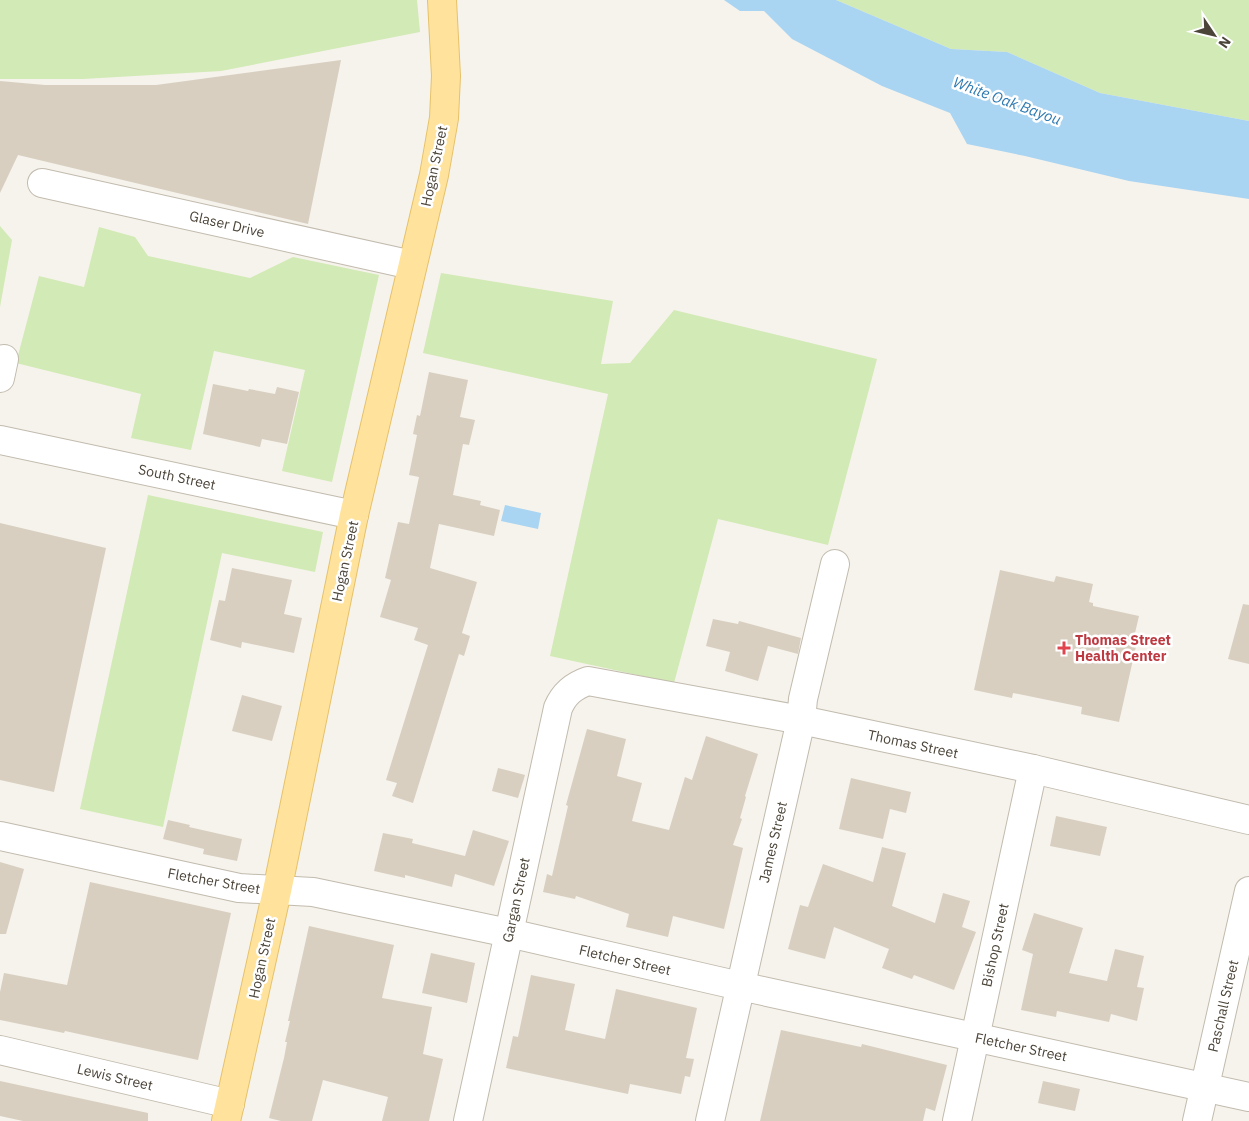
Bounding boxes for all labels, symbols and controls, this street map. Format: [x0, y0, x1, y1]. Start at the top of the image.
north arrow [1189, 10, 1239, 60]
text: N [1214, 33, 1235, 52]
water label: White Oak Bayou [951, 72, 1064, 129]
street label: Hogan Street [417, 124, 451, 208]
street label: Glaser Drive [188, 207, 267, 241]
street label: South Street [137, 460, 217, 494]
street label: Hogan Street [328, 519, 362, 603]
place label: Thomas Street Health Center [1075, 631, 1171, 665]
marker: Thomas Street Health Center [1057, 641, 1071, 655]
street label: Thomas Street [866, 726, 960, 762]
street label: James Street [755, 799, 791, 884]
street label: Gargan Street [498, 856, 534, 944]
street label: Fletcher Street [166, 864, 262, 898]
street label: Bishop Street [977, 901, 1013, 988]
street label: Hogan Street [245, 916, 279, 1000]
street label: Fletcher Street [577, 941, 673, 979]
street label: Paschall Street [1204, 958, 1242, 1054]
street label: Fletcher Street [973, 1028, 1069, 1066]
street label: Lewis Street [75, 1060, 155, 1094]

